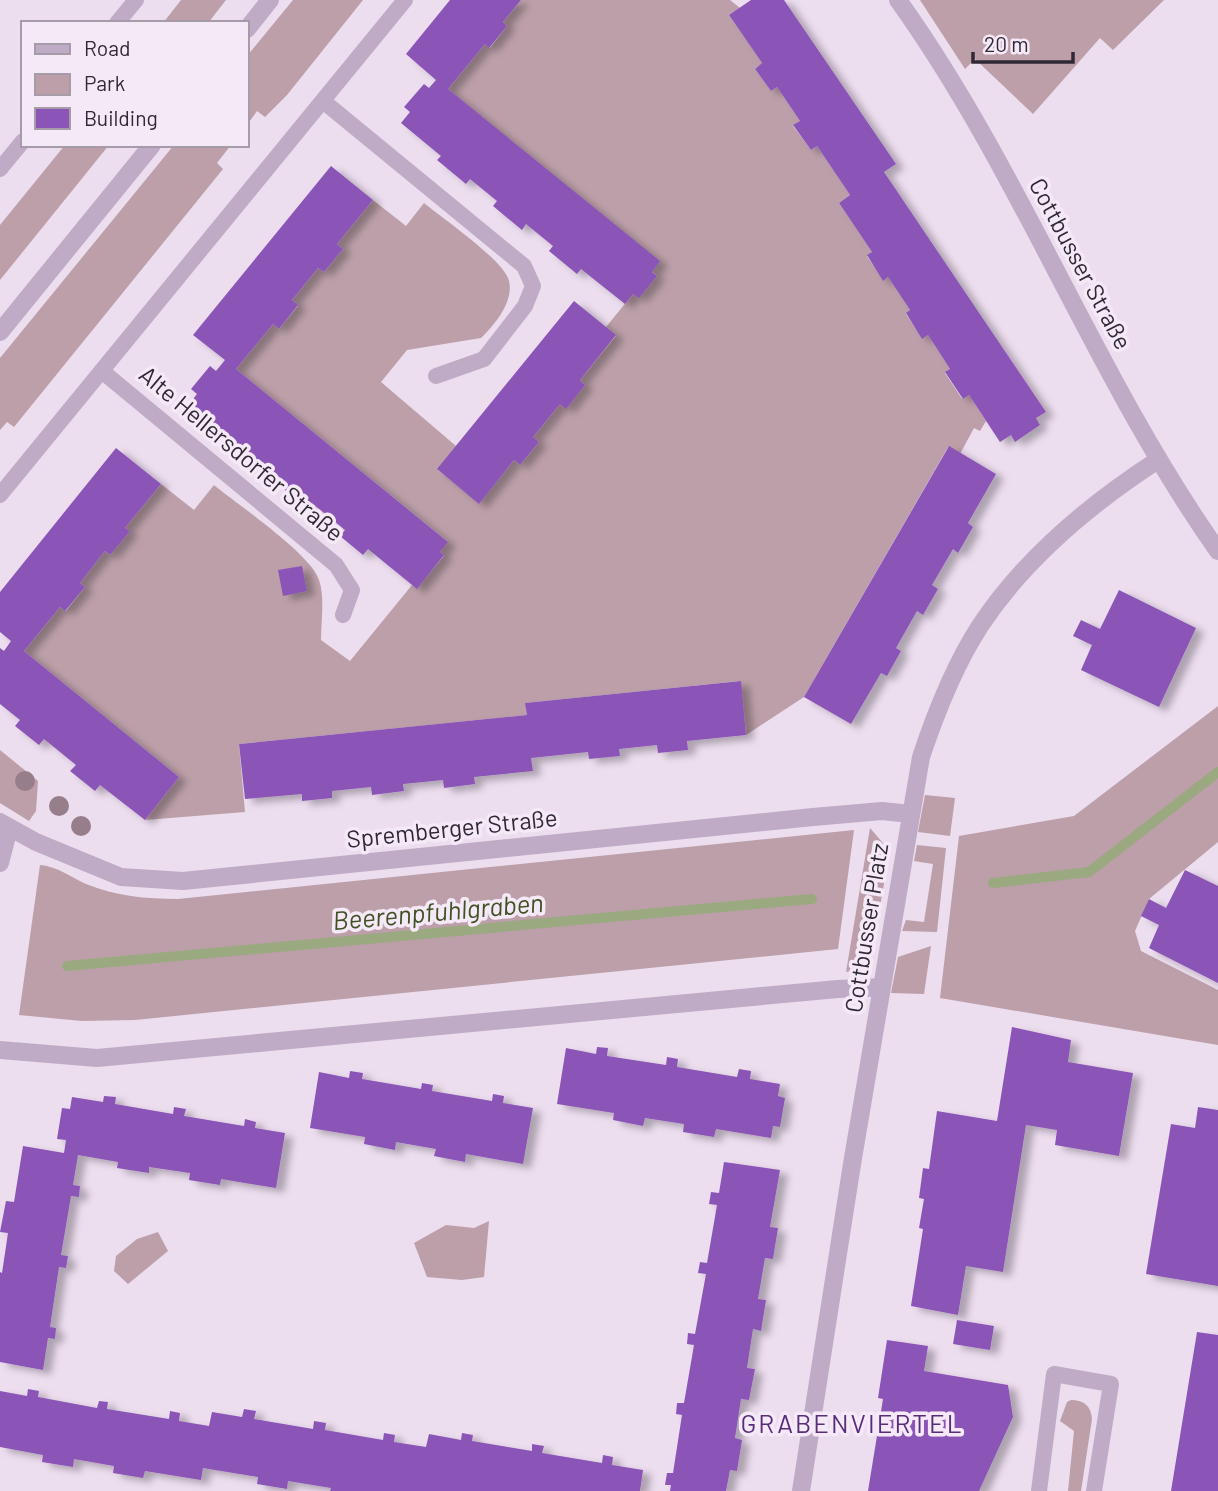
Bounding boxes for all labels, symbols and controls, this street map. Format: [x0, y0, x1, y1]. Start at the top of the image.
legend [21, 21, 248, 147]
scale bar [973, 21, 1073, 65]
text: 20 m [984, 31, 1029, 56]
text: Road [84, 35, 130, 60]
text: Park [84, 70, 125, 95]
text: Building [84, 105, 158, 130]
street label: Cottbusser Straße [1024, 173, 1139, 354]
street label: Alte Hellersdorfer Straße [134, 359, 350, 547]
street label: Spremberger Straße [345, 802, 559, 853]
street label: Cottbusser Platz [838, 841, 893, 1015]
water label: Beerenpfuhlgraben [331, 886, 545, 935]
district label: GRABENVIERTEL [740, 1407, 964, 1438]

